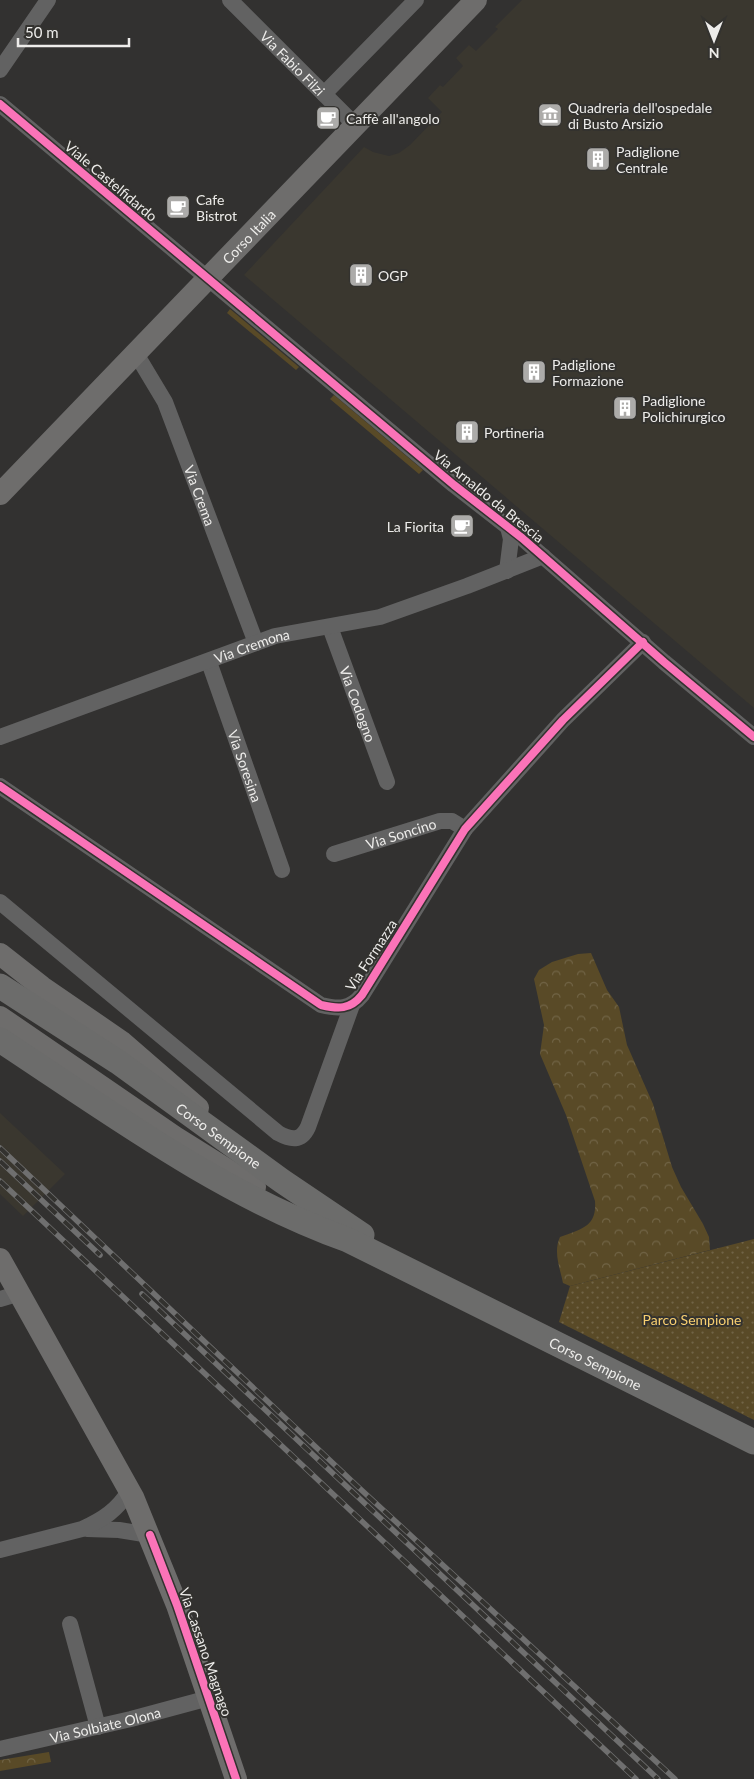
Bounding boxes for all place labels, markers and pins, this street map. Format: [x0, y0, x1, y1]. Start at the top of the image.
place label: Quadreria dell'ospedale di Busto Arsizio [568, 99, 712, 132]
museum icon: Quadreria dell'ospedale di Busto Arsizio [537, 102, 563, 128]
cafe icon: Caffè all'angolo [315, 105, 341, 131]
place label: Caffè all'angolo [346, 110, 440, 127]
place label: Padiglione Centrale [616, 143, 679, 176]
building icon: Padiglione Centrale [585, 146, 611, 172]
place label: Cafe Bistrot [196, 191, 237, 224]
cafe icon: Cafe Bistrot [165, 194, 191, 220]
building icon: OGP [348, 262, 374, 288]
place label: OGP [378, 267, 408, 284]
place label: Padiglione Formazione [552, 356, 624, 389]
building icon: Padiglione Formazione [521, 359, 547, 385]
place label: Padiglione Polichirurgico [642, 392, 726, 425]
building icon: Padiglione Polichirurgico [612, 395, 638, 421]
building icon: Portineria [454, 419, 480, 445]
place label: Portineria [484, 424, 544, 441]
cafe icon: La Fiorita [449, 513, 475, 539]
place label: La Fiorita [387, 518, 444, 535]

